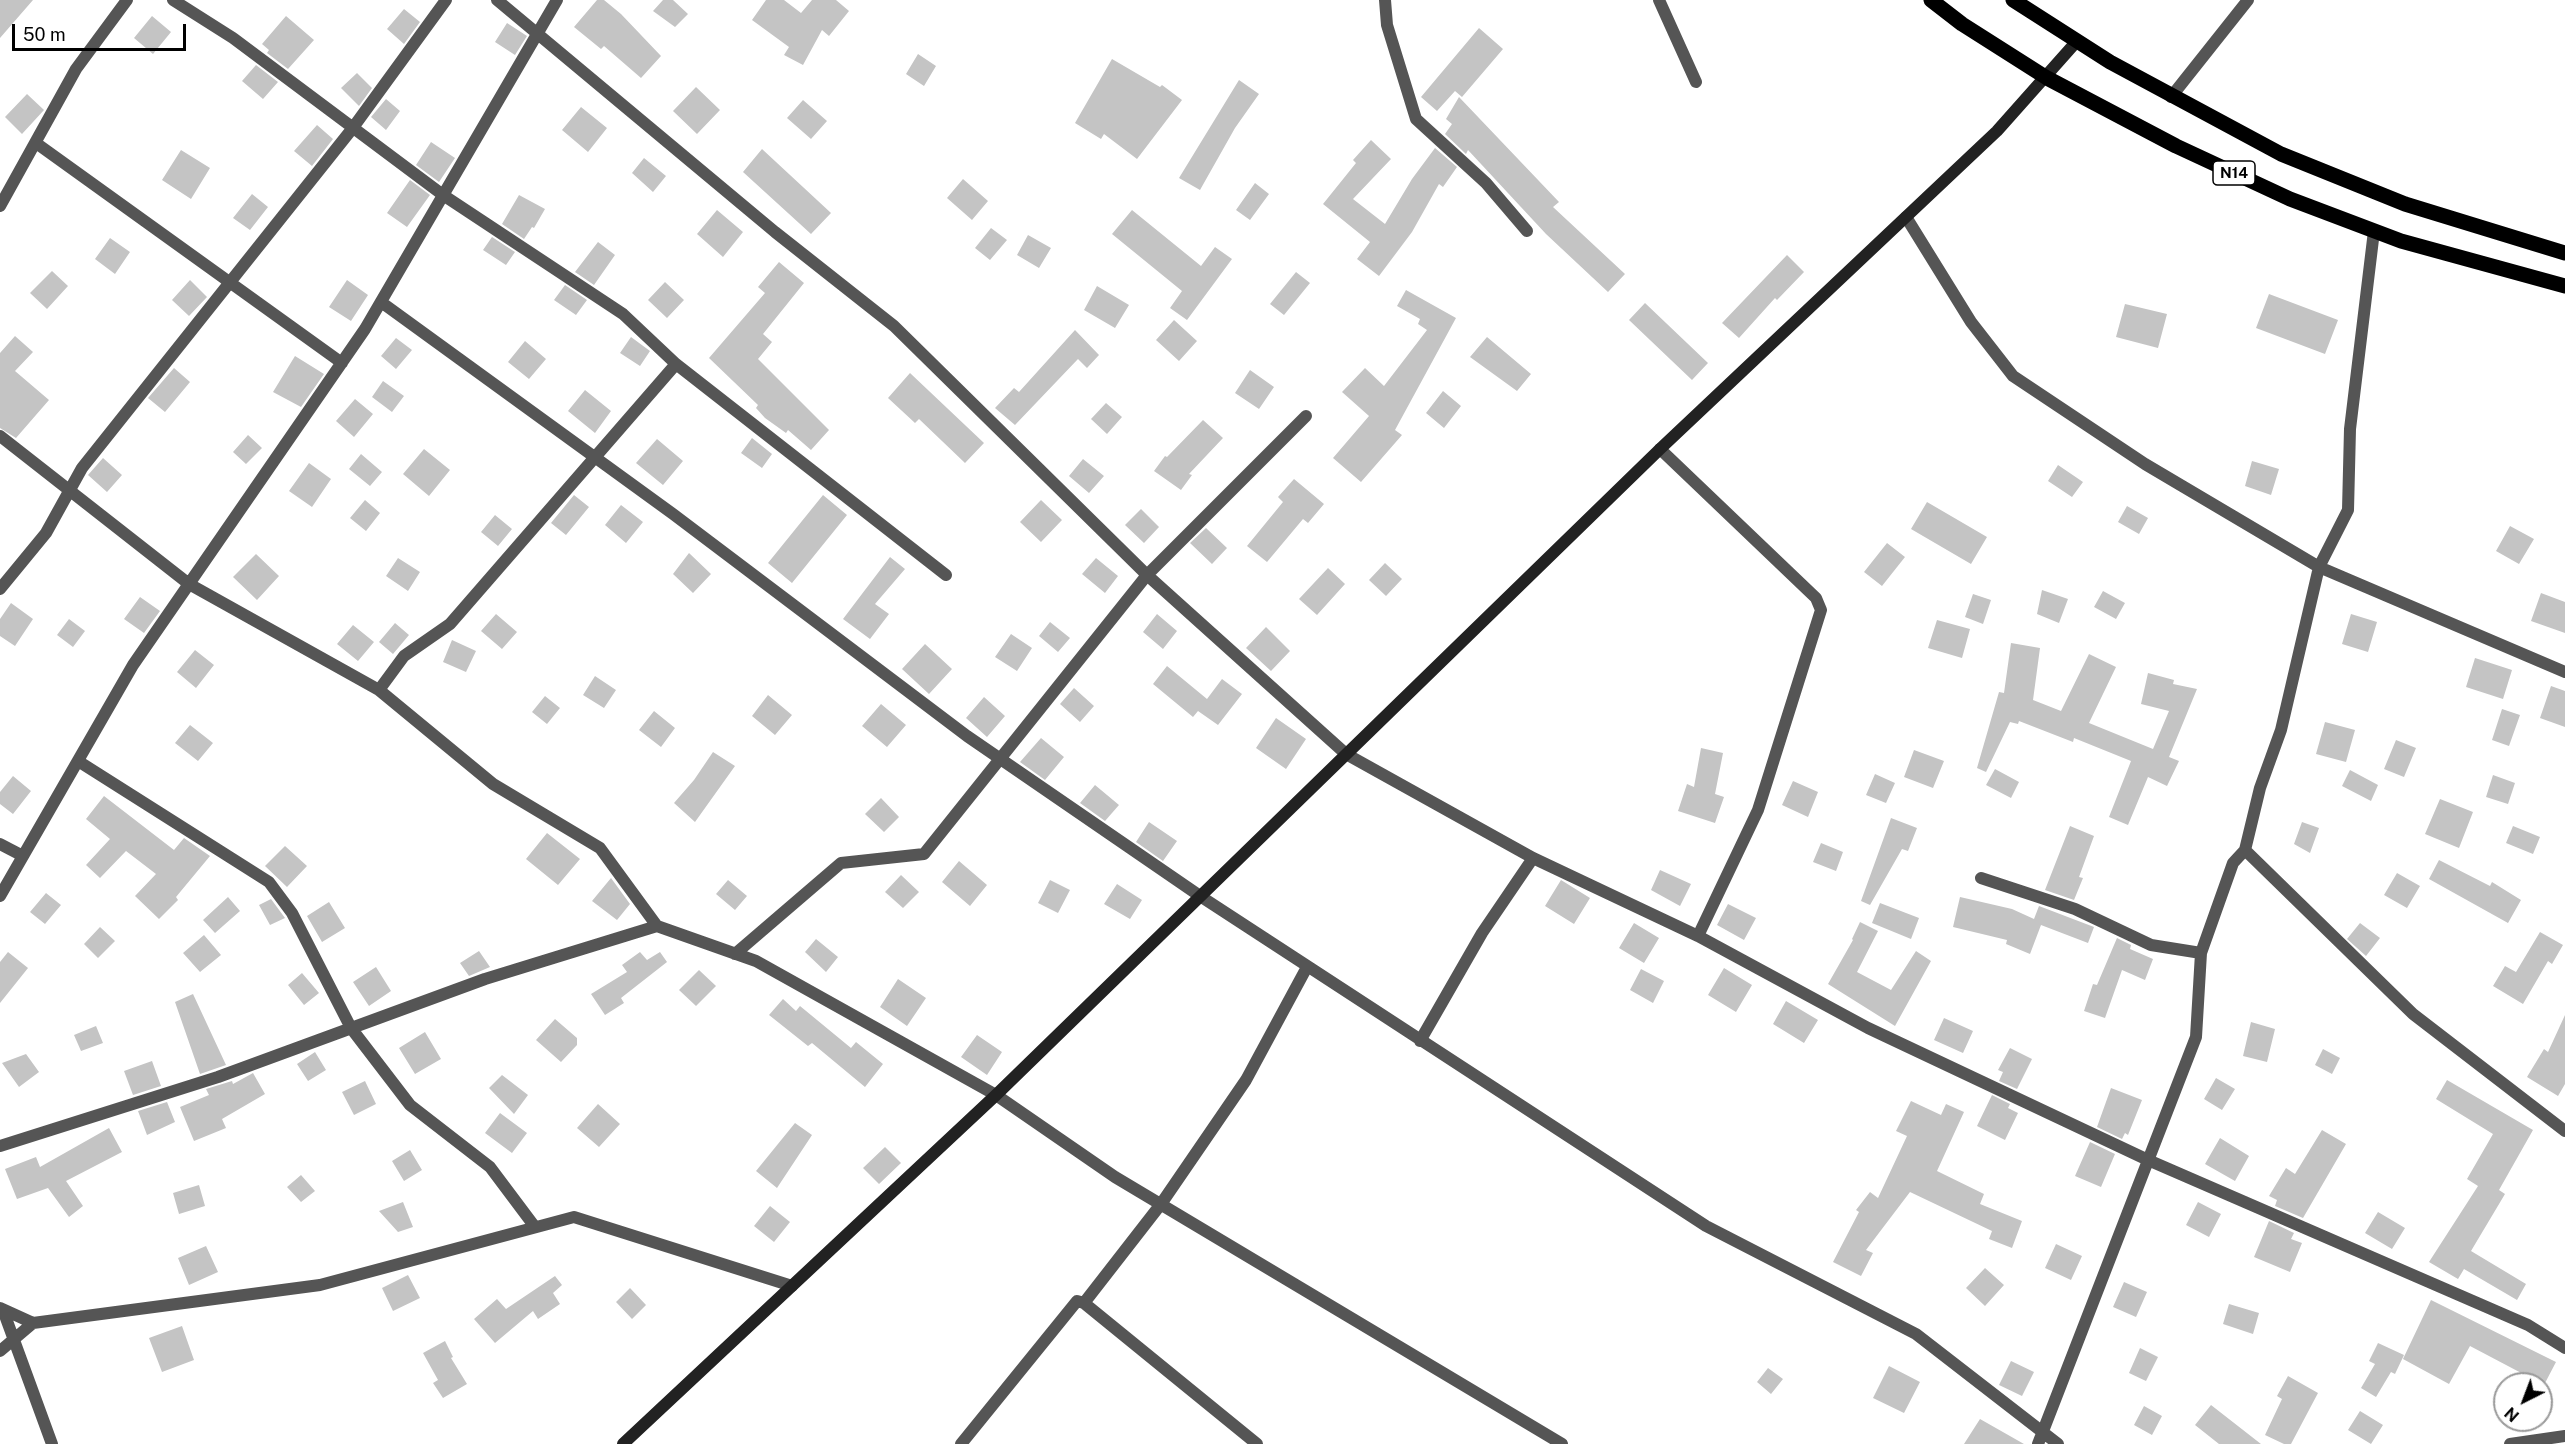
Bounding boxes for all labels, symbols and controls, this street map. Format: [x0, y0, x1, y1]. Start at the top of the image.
scale bar [15, 12, 189, 50]
text: 50 m [23, 24, 66, 45]
road number: N14 [2213, 161, 2255, 185]
north arrow [2493, 1372, 2553, 1432]
text: N [2501, 1403, 2523, 1426]

